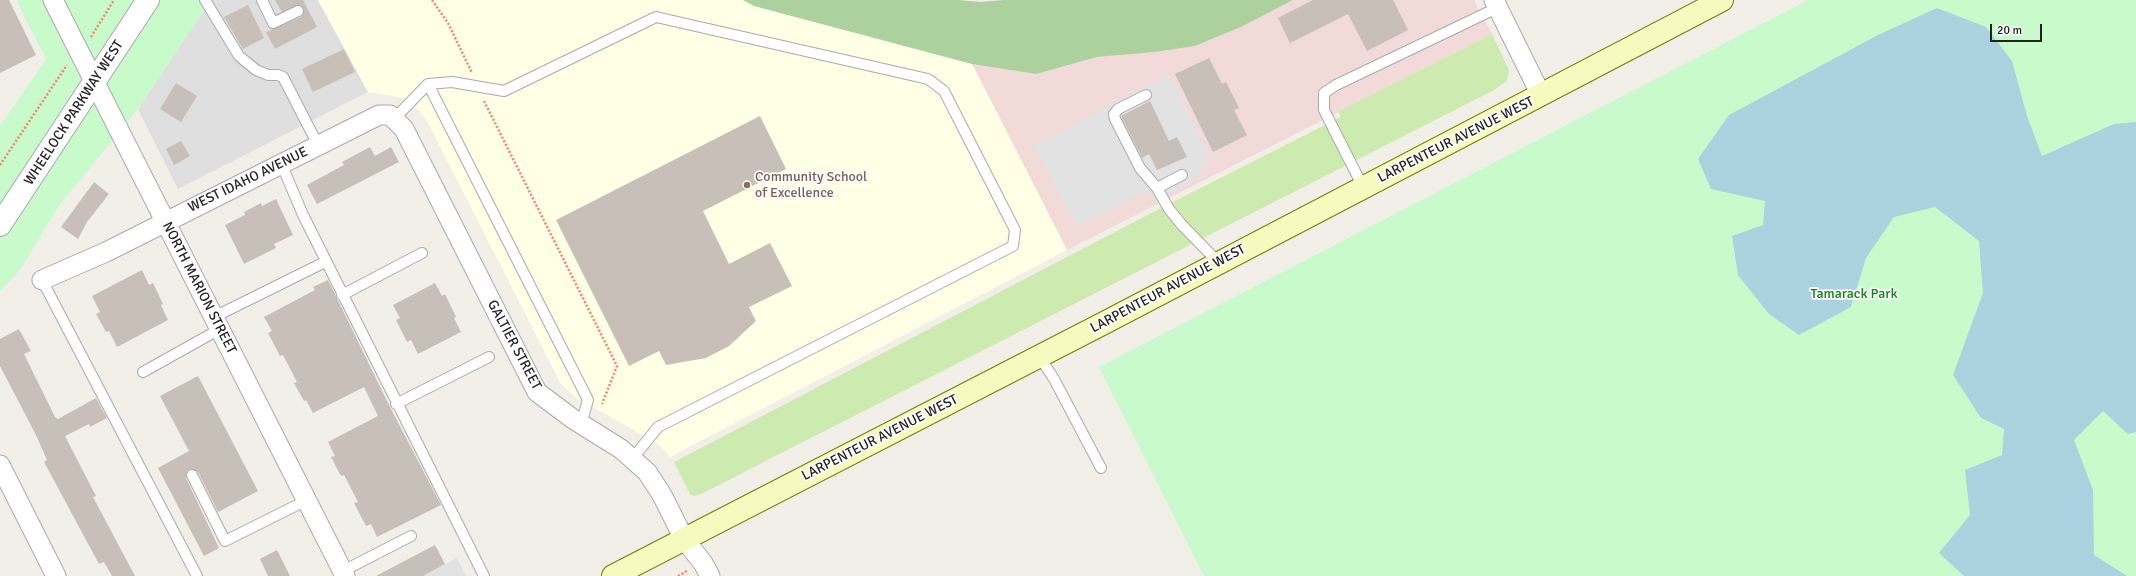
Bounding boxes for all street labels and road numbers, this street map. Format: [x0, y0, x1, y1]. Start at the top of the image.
street label: WHEELOCK PARKWAY WEST [21, 37, 127, 189]
street label: LARPENTEUR AVENUE WEST [1375, 93, 1537, 187]
street label: WEST IDAHO AVENUE [185, 144, 311, 216]
street label: NORTH MARION STREET [158, 219, 240, 357]
street label: LARPENTEUR AVENUE WEST [1088, 241, 1248, 337]
street label: GALTIER STREET [483, 297, 545, 393]
street label: LARPENTEUR AVENUE WEST [799, 391, 961, 485]

